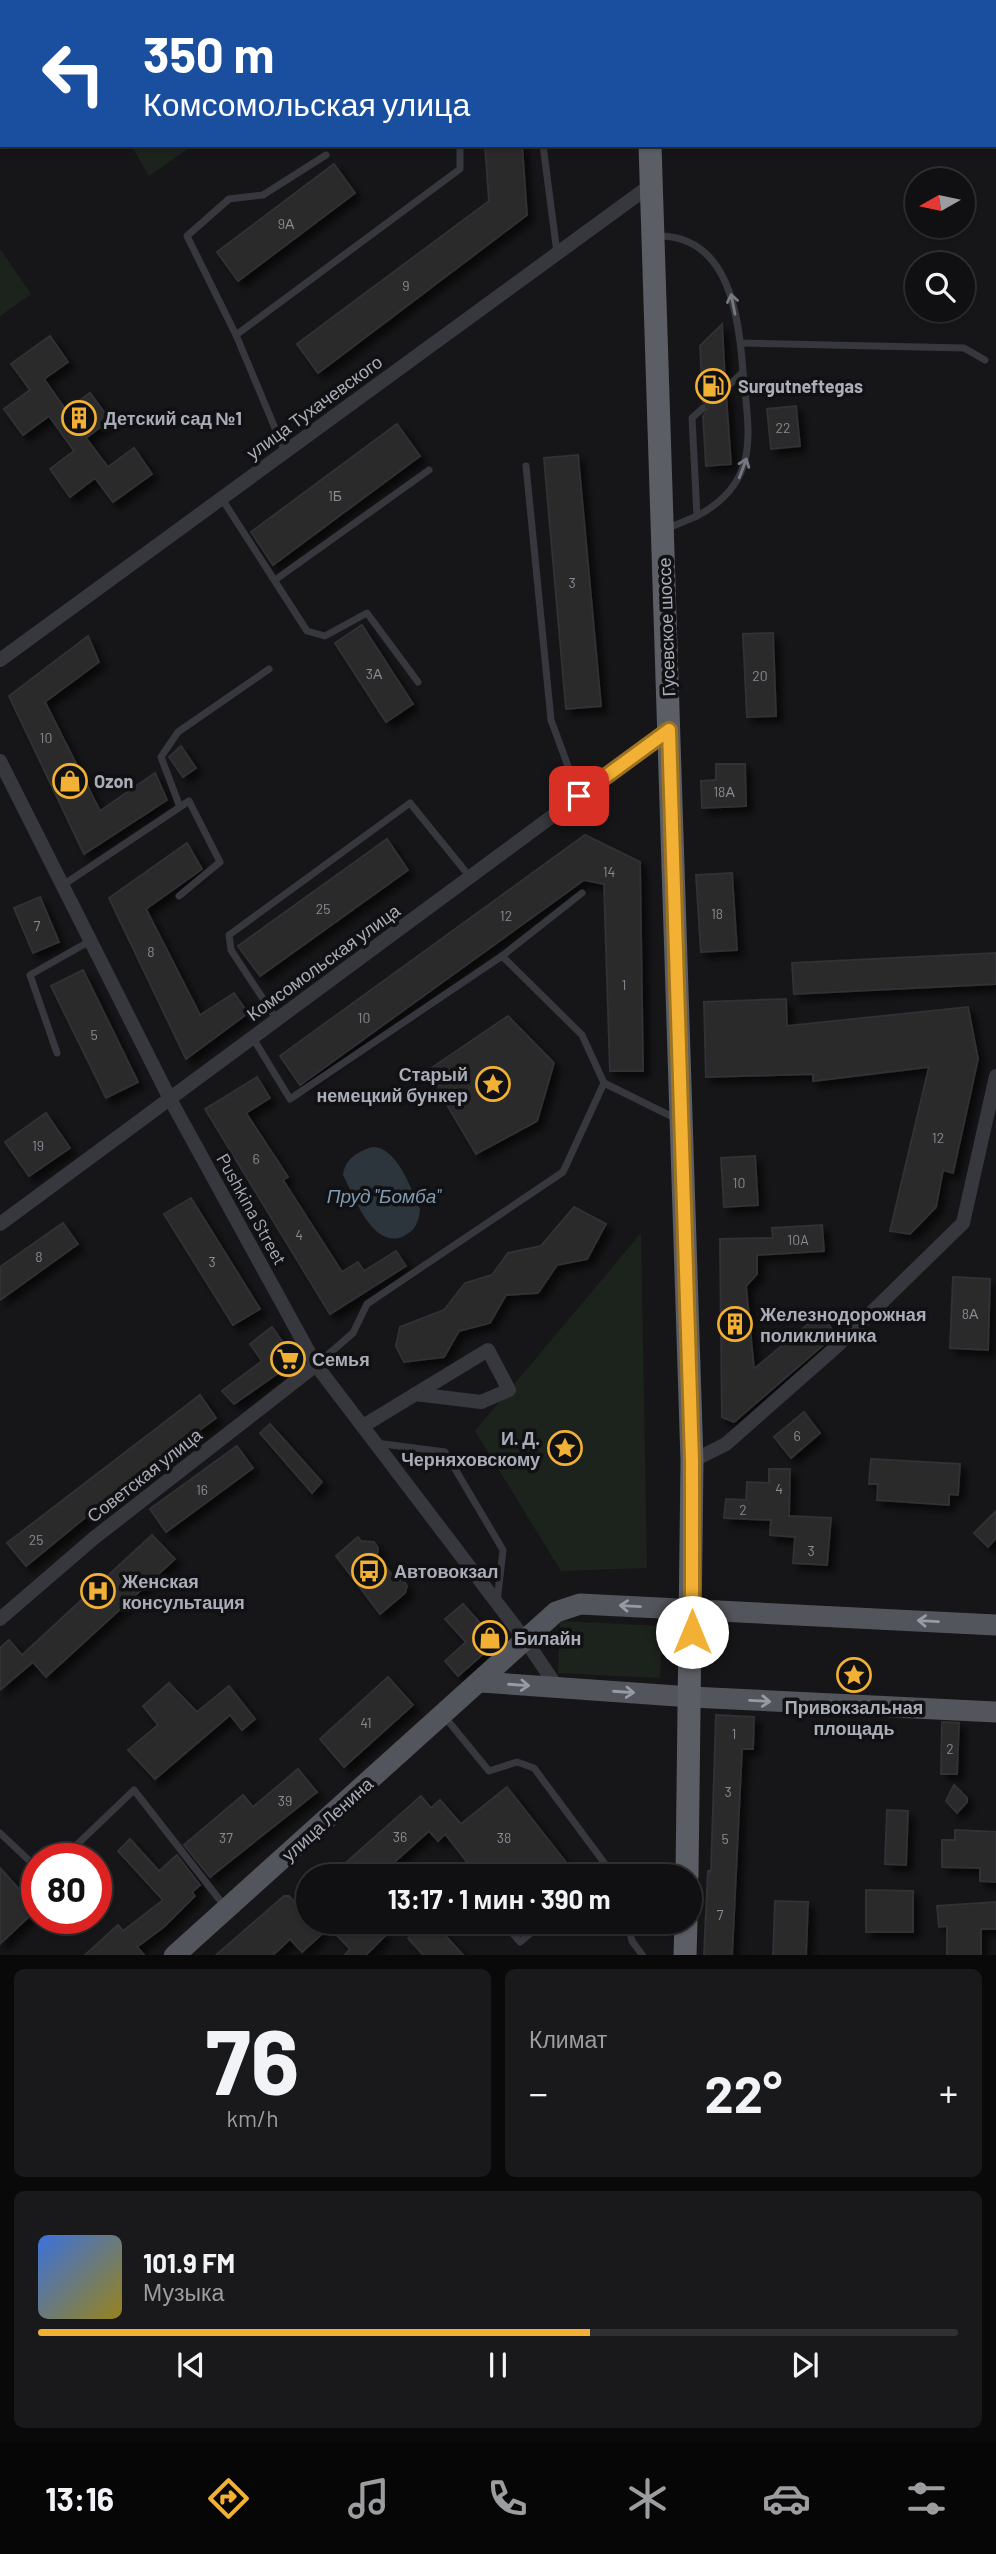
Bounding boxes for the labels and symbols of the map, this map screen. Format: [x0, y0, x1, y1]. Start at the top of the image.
north arrow [905, 168, 975, 238]
house number: 9А [278, 215, 295, 232]
house number: 9 [402, 277, 410, 294]
one-way arrow [726, 293, 740, 316]
street label: улица Тухачевского [242, 350, 386, 464]
fuel station icon: Surgutneftegas [694, 367, 732, 405]
place label: Surgutneftegas [738, 375, 863, 397]
building icon: Детский сад №1 [60, 399, 98, 437]
place label: Детский сад №1 [104, 407, 242, 429]
house number: 22 [775, 419, 791, 436]
one-way arrow [737, 458, 750, 479]
house number: 1Б [328, 487, 342, 504]
street label: Гусевское шоссе [653, 557, 679, 697]
house number: 3 [568, 574, 576, 591]
house number: 3А [366, 665, 383, 682]
house number: 20 [752, 667, 768, 684]
house number: 10 [40, 729, 52, 746]
shop icon: Ozon [51, 762, 89, 800]
pin [549, 766, 609, 826]
place label: Ozon [94, 770, 133, 792]
house number: 18А [713, 783, 735, 800]
house number: 14 [603, 863, 615, 880]
street label: Комсомольская улица [242, 898, 405, 1025]
house number: 25 [316, 900, 330, 917]
house number: 18 [711, 905, 723, 922]
house number: 12 [500, 907, 512, 924]
house number: 7 [34, 917, 41, 934]
house number: 8 [147, 943, 155, 960]
house number: 1 [622, 976, 626, 993]
house number: 10 [358, 1009, 370, 1026]
house number: 5 [90, 1026, 98, 1043]
place label: Старый немецкий бункер [316, 1063, 468, 1106]
place icon: Старый немецкий бункер [474, 1065, 512, 1103]
house number: 12 [932, 1129, 944, 1146]
house number: 19 [32, 1137, 44, 1154]
street label: Pushkina Street [212, 1149, 292, 1269]
house number: 6 [252, 1150, 260, 1167]
house number: 10 [733, 1174, 745, 1191]
water label: Пруд "Бомба" [327, 1184, 442, 1207]
house number: 4 [295, 1226, 303, 1243]
house number: 10A [787, 1231, 809, 1248]
house number: 8 [35, 1248, 43, 1265]
house number: 3 [208, 1253, 216, 1270]
place label: Железнодорожная поликлиника [759, 1303, 926, 1346]
building icon: Железнодорожная поликлиника [716, 1305, 754, 1343]
house number: 8А [962, 1305, 979, 1322]
supermarket icon: Семья [269, 1340, 307, 1378]
place label: Семья [312, 1348, 370, 1370]
street label: Советская улица [82, 1423, 207, 1527]
place label: И. Д. Черняховскому [401, 1427, 540, 1470]
house number: 6 [793, 1427, 801, 1444]
place icon: И. Д. Черняховскому [546, 1429, 584, 1467]
house number: 4 [775, 1480, 783, 1497]
house number: 16 [196, 1481, 208, 1498]
house number: 2 [739, 1501, 747, 1518]
house number: 25 [29, 1531, 43, 1548]
house number: 3 [807, 1542, 815, 1559]
bus stop icon: Автовокзал [350, 1552, 388, 1590]
place label: Автовокзал [394, 1560, 498, 1582]
place label: Женская консультация [121, 1570, 245, 1613]
hospital icon: Женская консультация [79, 1572, 117, 1610]
position arrow [655, 1595, 729, 1669]
one-way arrow [619, 1600, 642, 1613]
one-way arrow [917, 1615, 940, 1628]
shop icon: Билайн [471, 1619, 509, 1657]
place label: Билайн [514, 1627, 581, 1649]
place icon: Привокзальная площадь [835, 1656, 873, 1694]
one-way arrow [507, 1679, 530, 1692]
one-way arrow [613, 1686, 635, 1699]
one-way arrow [748, 1694, 771, 1707]
place label: Привокзальная площадь [785, 1696, 923, 1739]
house number: 41 [360, 1714, 372, 1731]
house number: 1 [732, 1725, 736, 1742]
house number: 2 [946, 1740, 954, 1757]
street label: улица Ленина [277, 1772, 378, 1866]
house number: 3 [724, 1783, 732, 1800]
house number: 39 [278, 1792, 292, 1809]
house number: 36 [393, 1828, 407, 1845]
house number: 37 [219, 1829, 233, 1846]
house number: 38 [497, 1829, 511, 1846]
house number: 5 [721, 1830, 729, 1847]
speed limit sign: 80 [21, 1843, 112, 1934]
house number: 7 [717, 1906, 724, 1923]

